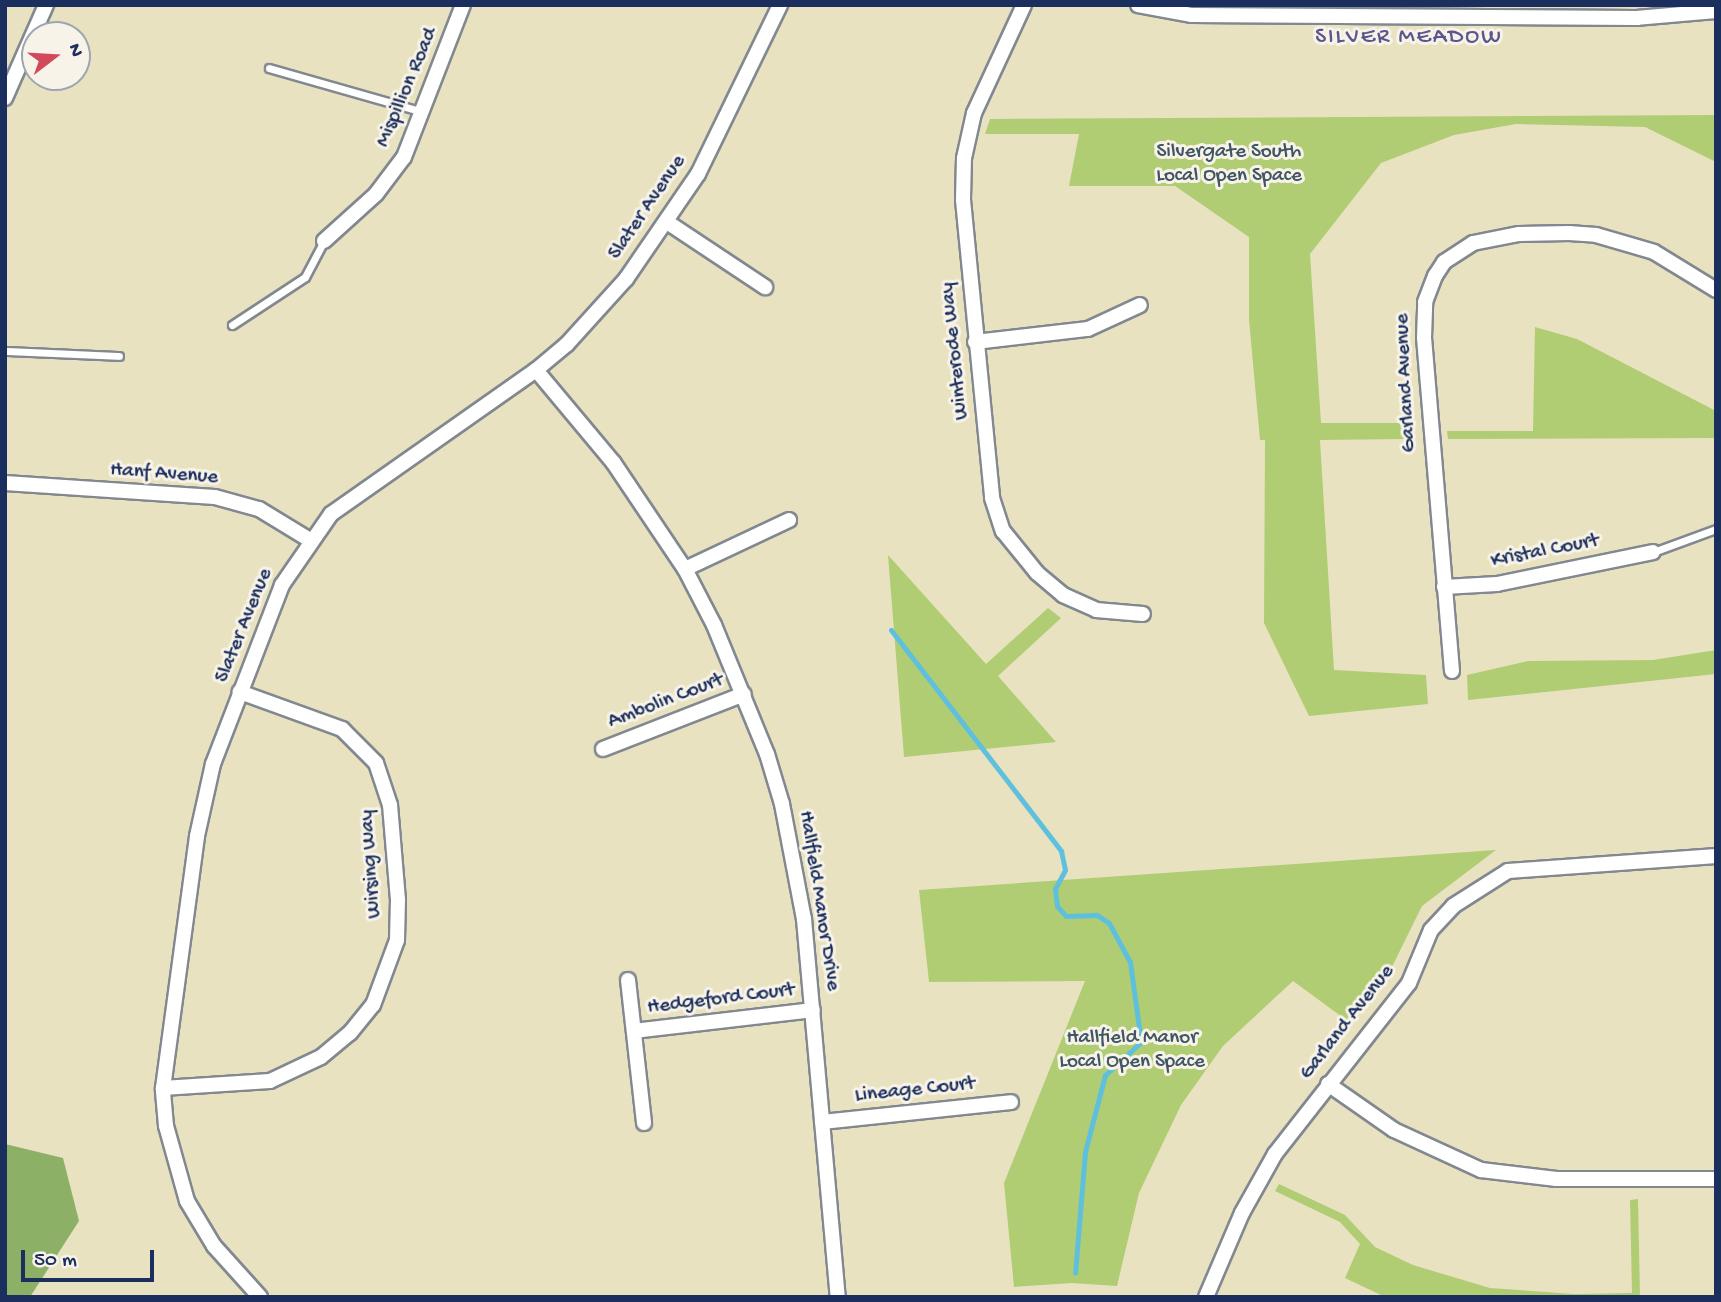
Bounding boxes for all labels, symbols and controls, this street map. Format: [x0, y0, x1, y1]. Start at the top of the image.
north arrow [21, 21, 91, 91]
district label: SILVER MEADOW [1317, 24, 1501, 52]
street label: Mispillion Road [372, 25, 444, 151]
text: N [62, 41, 87, 60]
park label: Silvergate South Local Open Space [1156, 140, 1302, 190]
street label: Slater Avenue [604, 151, 692, 265]
street label: Winterode Way [936, 281, 976, 421]
street label: Garland Avenue [1391, 313, 1423, 453]
street label: Hanf Avenue [109, 459, 219, 491]
street label: Kristal Court [1489, 529, 1601, 575]
street label: Slater Avenue [211, 565, 279, 687]
street label: Ambolin Court [605, 668, 727, 736]
street label: Wirsing Way [356, 809, 388, 919]
street label: Hallfield Manor Drive [791, 809, 845, 993]
street label: Garland Avenue [1295, 960, 1401, 1086]
street label: Hedgeford Court [646, 978, 796, 1022]
park label: Hallfield Manor Local Open Space [1059, 1026, 1205, 1076]
street label: Lineage Court [854, 1072, 976, 1110]
scale bar [24, 1236, 158, 1280]
text: 50 m [34, 1249, 77, 1274]

